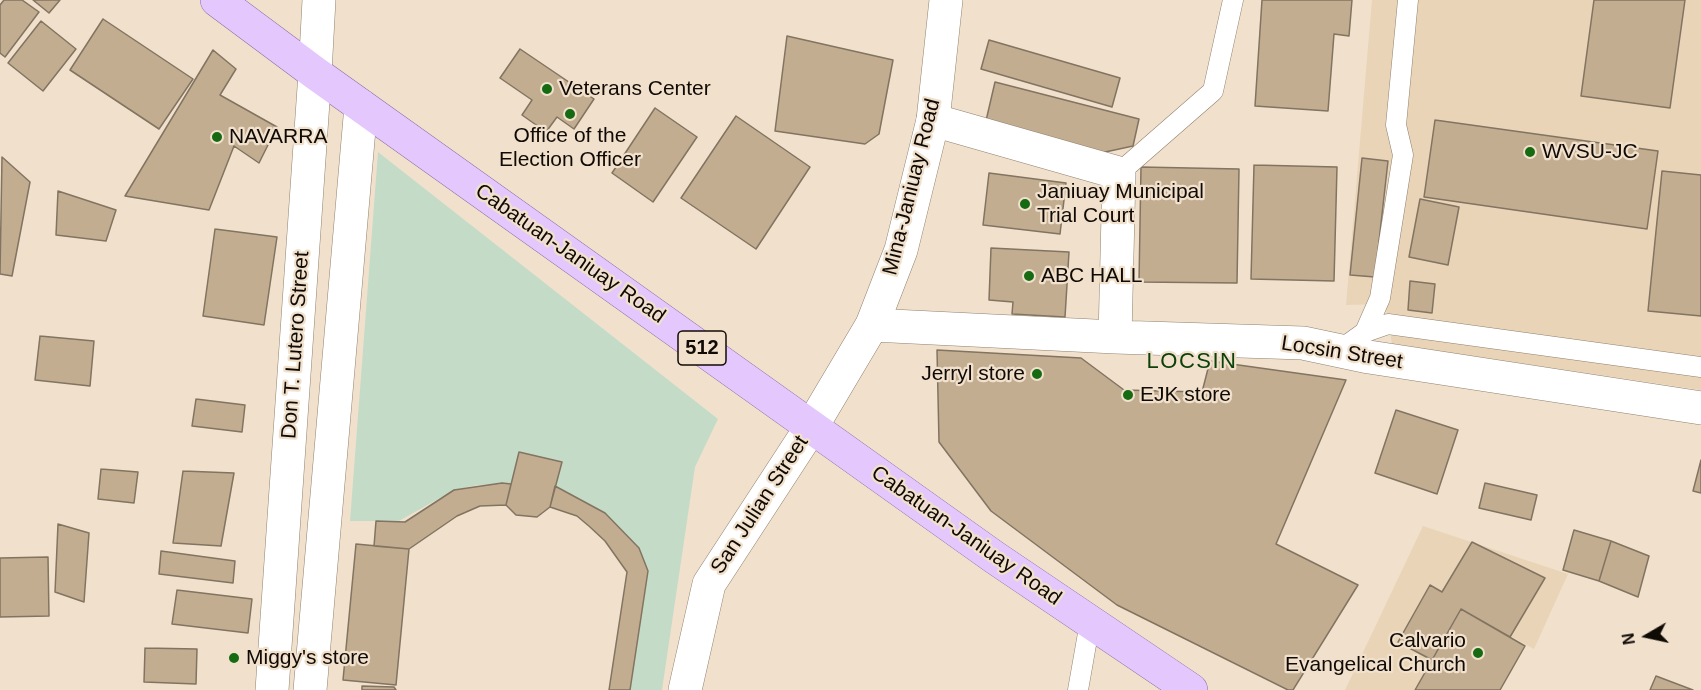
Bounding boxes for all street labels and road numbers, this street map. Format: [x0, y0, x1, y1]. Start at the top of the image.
street label: Mina-Janiuay Road [878, 96, 946, 278]
street label: Cabatuan-Janiuay Road [470, 179, 670, 329]
street label: Don T. Lutero Street [277, 250, 315, 440]
road number: 512 [678, 331, 726, 365]
street label: Locsin Street [1280, 331, 1404, 375]
street label: San Julian Street [706, 431, 814, 579]
street label: Cabatuan-Janiuay Road [866, 461, 1066, 611]

